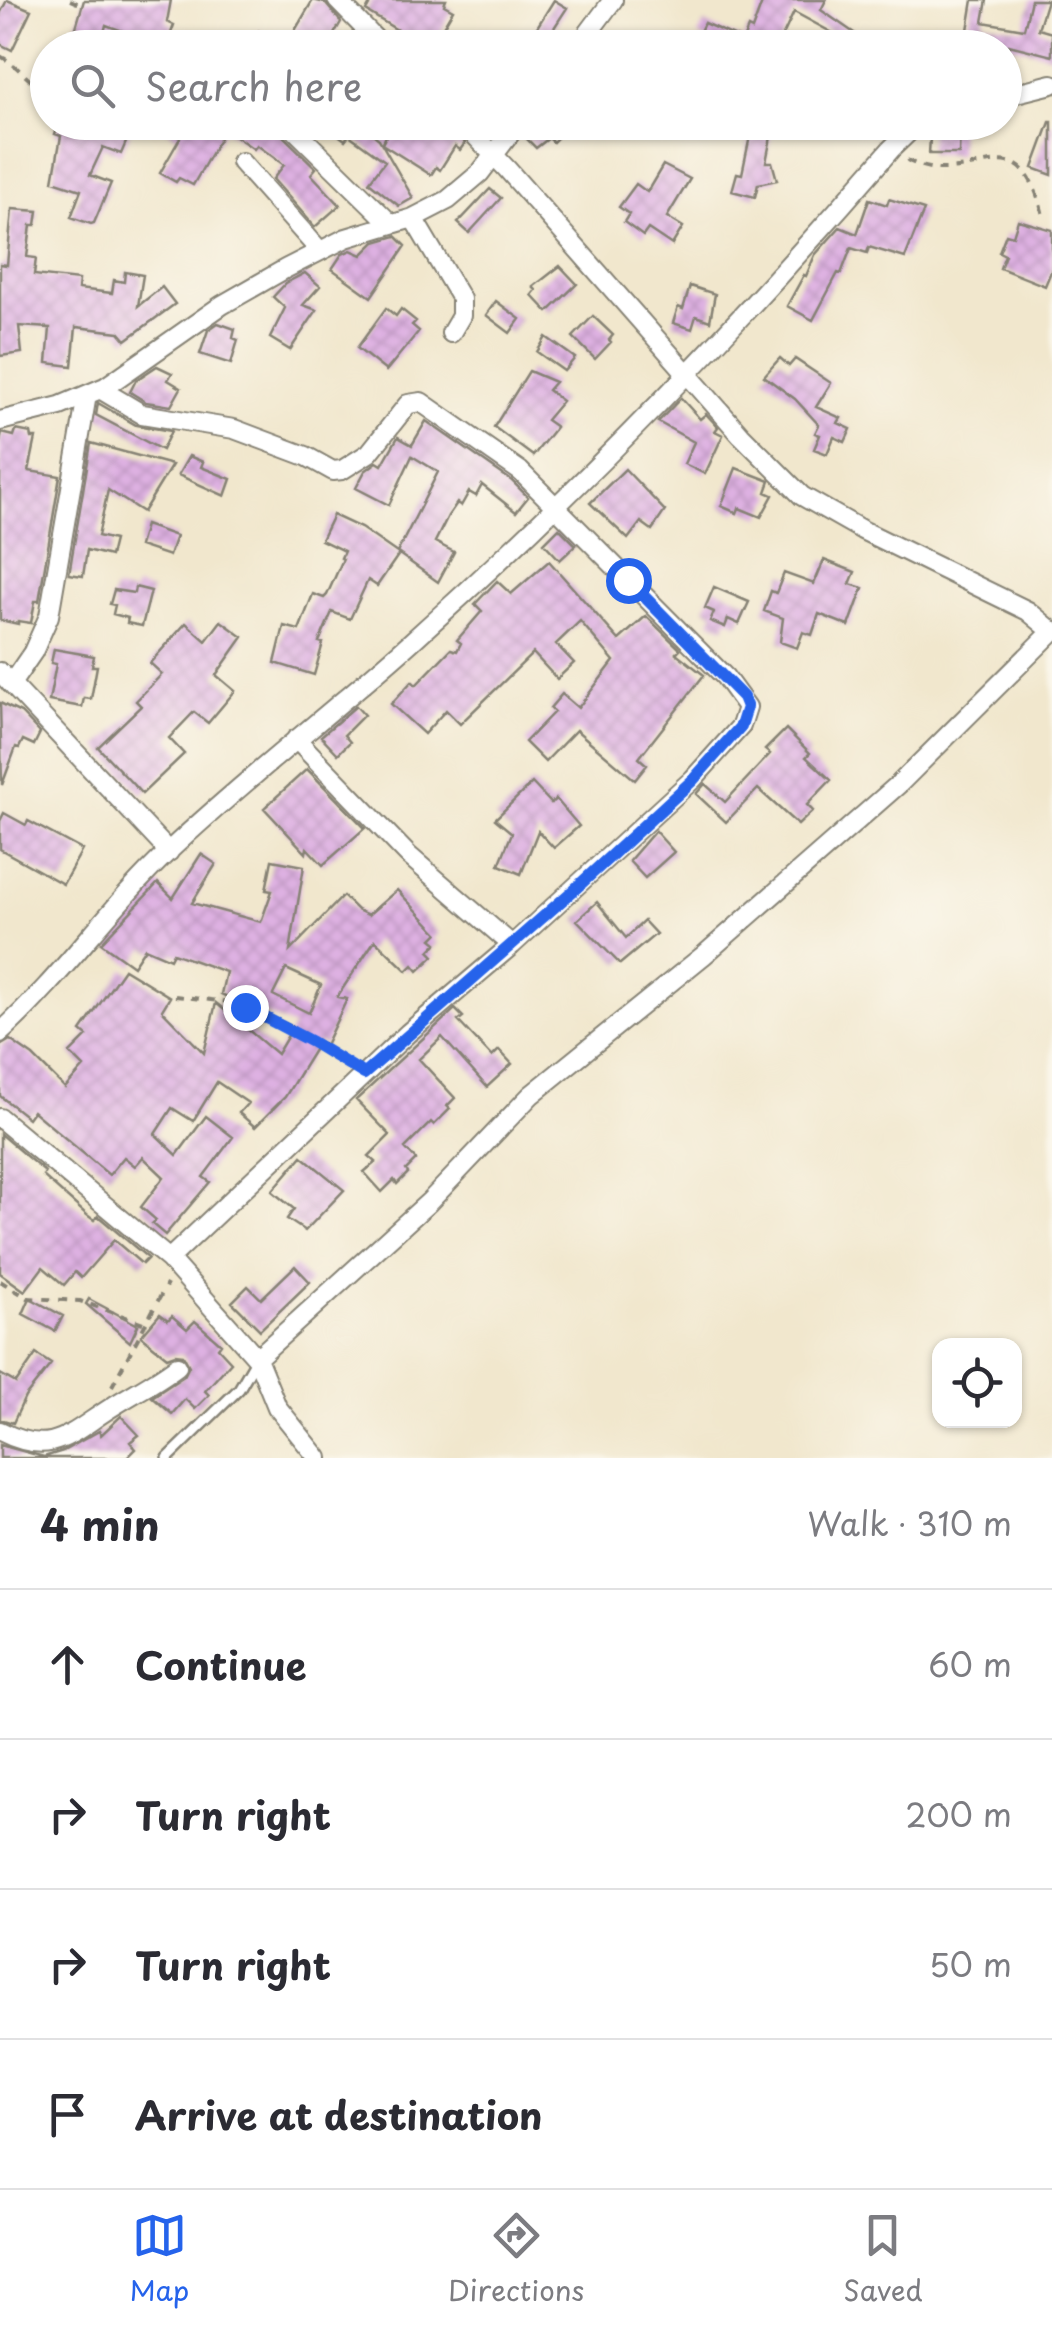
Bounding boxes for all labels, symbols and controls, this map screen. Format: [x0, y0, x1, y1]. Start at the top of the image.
search box [30, 30, 1022, 140]
text: Search here [145, 57, 362, 114]
icon: search [65, 58, 120, 113]
route start [606, 558, 652, 604]
route end [223, 985, 269, 1031]
map controls [932, 1338, 1022, 1428]
button: locate [932, 1338, 1022, 1428]
text: 4 min [40, 1492, 160, 1555]
text: Walk · 310 m [808, 1499, 1012, 1547]
text: Continue [135, 1636, 306, 1693]
icon: ahead [40, 1637, 95, 1692]
text: 60 m [928, 1640, 1012, 1688]
text: Turn right [135, 1786, 331, 1843]
icon: right [40, 1787, 95, 1842]
text: 200 m [905, 1790, 1012, 1838]
text: Turn right [135, 1936, 331, 1993]
icon: right [40, 1937, 95, 1992]
text: 50 m [929, 1940, 1012, 1988]
text: Arrive at destination [135, 2086, 543, 2143]
icon: arrive [40, 2087, 95, 2142]
tab: Map [129, 2208, 189, 2311]
tab: Directions [448, 2208, 584, 2311]
tab: Saved [843, 2208, 923, 2311]

